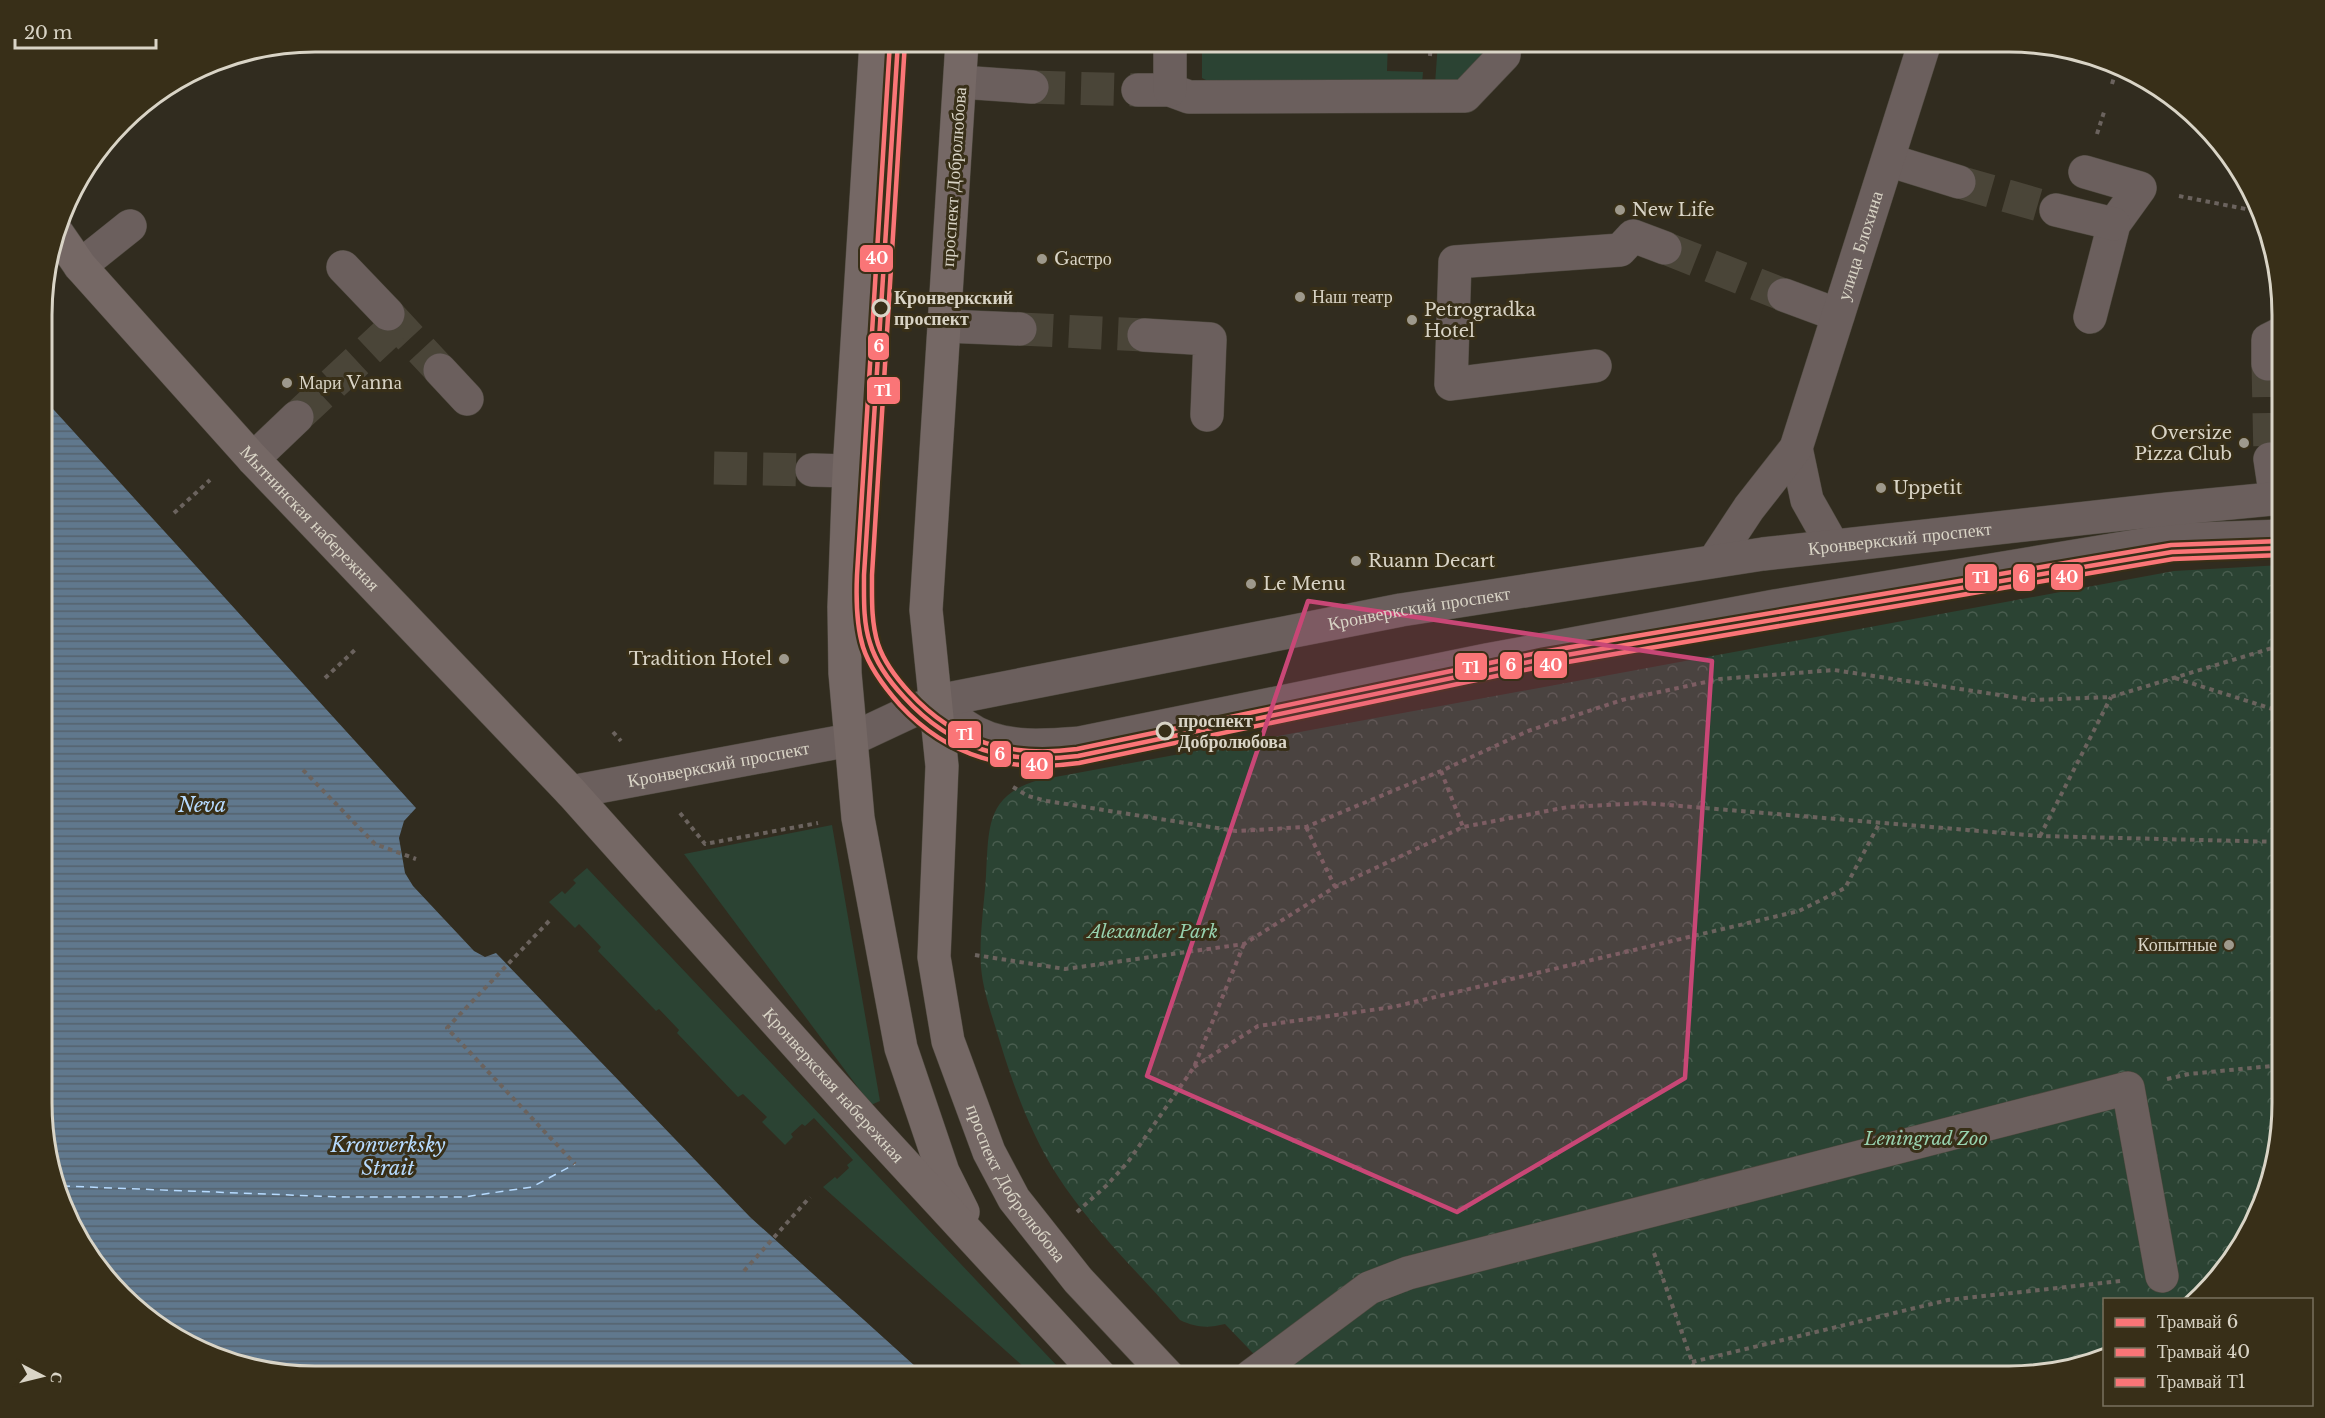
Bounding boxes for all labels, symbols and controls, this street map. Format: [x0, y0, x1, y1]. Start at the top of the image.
scale bar [15, 12, 156, 50]
text: 20 m [24, 22, 72, 44]
street label: проспект Добролюбова [937, 86, 971, 268]
street label: улица Блохина [1833, 188, 1888, 303]
place label: New Life [1632, 199, 1715, 221]
marker: New Life [1613, 203, 1627, 217]
line badge: 40 [859, 244, 894, 273]
text: 40 [866, 248, 888, 268]
place label: Gастро [1054, 248, 1112, 270]
marker: Gастро [1035, 252, 1049, 266]
place label: Наш театр [1312, 286, 1393, 308]
place label: Кронверкский проспект [894, 287, 1013, 330]
marker: Наш театр [1293, 290, 1307, 304]
marker: Кронверкский проспект [872, 299, 890, 317]
place label: Petrogradka Hotel [1424, 299, 1536, 342]
marker: Petrogradka Hotel [1405, 313, 1419, 327]
line badge: 6 [867, 332, 890, 361]
text: 6 [874, 336, 885, 356]
place label: Мари Vаnnа [299, 372, 402, 394]
marker: Мари Vаnnа [280, 376, 294, 390]
line badge: Т1 [866, 376, 901, 405]
text: Т1 [874, 380, 892, 400]
place label: Oversize Pizza Club [2134, 422, 2232, 465]
marker: Oversize Pizza Club [2237, 436, 2251, 450]
street label: Мытнинская набережная [235, 441, 384, 596]
place label: Uppetit [1893, 477, 1963, 499]
marker: Uppetit [1874, 481, 1888, 495]
street label: Кронверкский проспект [1807, 518, 1993, 560]
place label: Ruann Decart [1368, 550, 1496, 572]
marker: Ruann Decart [1349, 554, 1363, 568]
line badge: Т1 [1964, 563, 1998, 592]
line badge: 6 [2012, 563, 2036, 592]
line badge: 40 [2050, 563, 2084, 591]
text: Т1 [1972, 567, 1990, 587]
text: 6 [2019, 567, 2030, 587]
text: 40 [2056, 567, 2078, 587]
place label: Le Menu [1263, 573, 1346, 595]
marker: Le Menu [1244, 577, 1258, 591]
street label: Кронверкский проспект [1326, 582, 1512, 635]
place label: Tradition Hotel [629, 648, 772, 670]
line badge: 40 [1533, 650, 1568, 679]
line badge: 6 [1499, 651, 1523, 680]
marker: Tradition Hotel [777, 652, 791, 666]
line badge: Т1 [1454, 652, 1488, 681]
text: 6 [1506, 655, 1517, 675]
text: 40 [1540, 655, 1562, 675]
text: Т1 [1462, 657, 1480, 677]
place label: проспект Добролюбова [1178, 710, 1287, 753]
line badge: Т1 [947, 720, 982, 749]
marker: проспект Добролюбова [1156, 722, 1174, 740]
text: Т1 [956, 724, 974, 744]
street label: Кронверкский проспект [626, 737, 811, 792]
line badge: 6 [989, 740, 1012, 768]
text: 6 [995, 744, 1006, 764]
line badge: 40 [1020, 751, 1054, 780]
text: 40 [1026, 755, 1048, 775]
water label: Neva [177, 793, 226, 817]
park label: Alexander Park [1086, 921, 1218, 943]
place label: Копытные [2138, 934, 2217, 956]
marker: Копытные [2222, 938, 2236, 952]
street label: Кронверкская набережная [758, 1003, 909, 1167]
street label: проспект Добролюбова [961, 1101, 1071, 1267]
park label: Leningrad Zoo [1863, 1128, 1988, 1150]
water label: Kronverksky Strait [329, 1133, 446, 1180]
legend [2103, 1298, 2313, 1406]
text: Трамвай 6 [2157, 1311, 2238, 1333]
text: Трамвай 40 [2157, 1341, 2250, 1363]
north arrow [12, 1346, 72, 1406]
text: С [46, 1371, 68, 1385]
text: Трамвай Т1 [2157, 1371, 2246, 1393]

